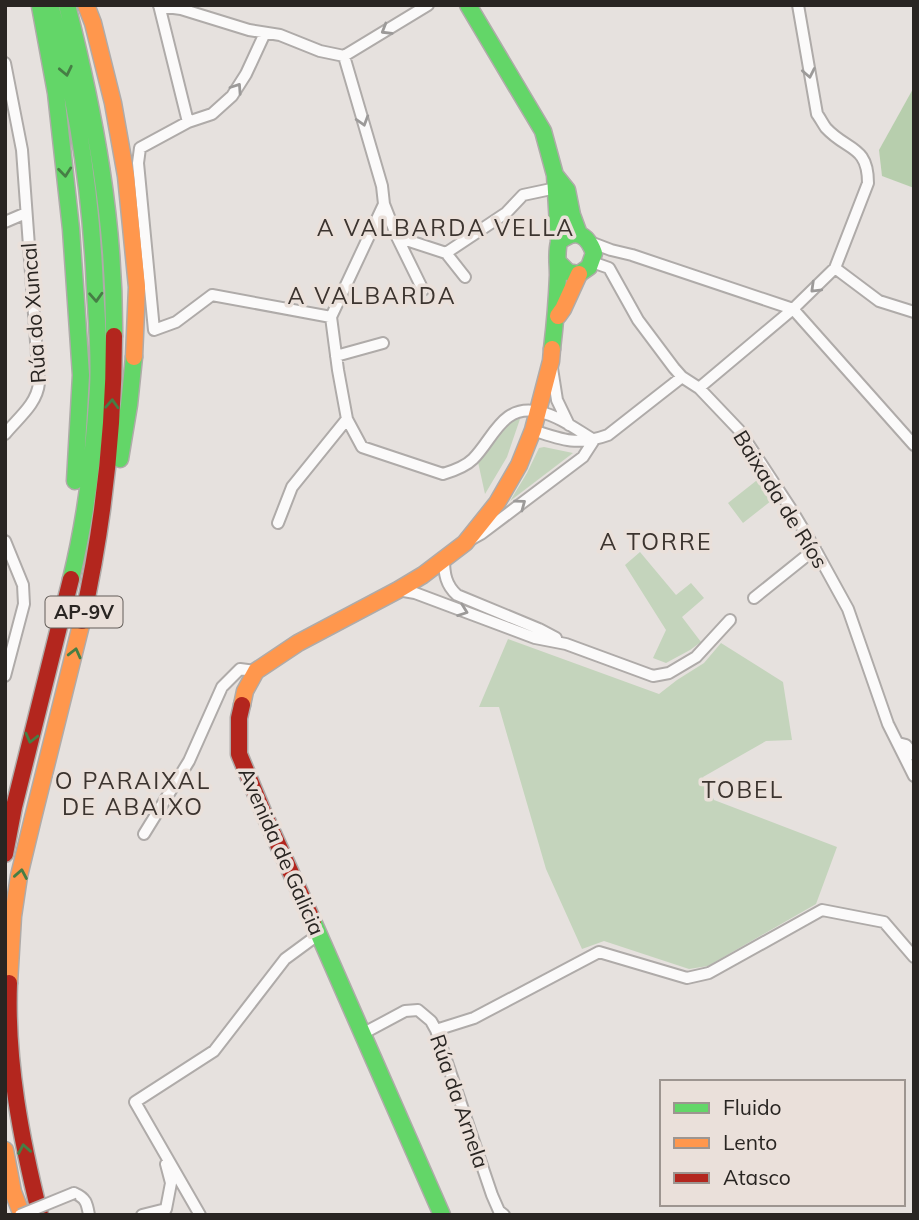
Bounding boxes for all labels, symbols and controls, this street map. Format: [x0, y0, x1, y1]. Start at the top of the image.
one-way arrow [380, 22, 393, 35]
one-way arrow [58, 65, 73, 77]
one-way arrow [801, 67, 816, 79]
one-way arrow [229, 82, 242, 95]
one-way arrow [355, 115, 370, 127]
one-way arrow [57, 167, 72, 178]
district label: A VALBARDA VELLA [317, 213, 575, 242]
street label: Rúa do Xuncal [15, 242, 51, 384]
one-way arrow [810, 279, 823, 292]
district label: A VALBARDA [287, 281, 457, 310]
one-way arrow [88, 291, 103, 302]
one-way arrow [104, 398, 119, 409]
street label: Baixada de Ríos [728, 425, 834, 573]
one-way arrow [513, 500, 526, 513]
district label: A TORRE [600, 527, 712, 556]
road number: AP-9V [46, 596, 122, 628]
one-way arrow [457, 603, 469, 617]
one-way arrow [67, 647, 81, 659]
one-way arrow [25, 731, 39, 743]
street label: Avenida de Galicia [233, 763, 331, 939]
district label: O PARAIXAL DE ABAIXO [55, 766, 211, 821]
district label: TOBEL [702, 775, 784, 804]
one-way arrow [13, 868, 28, 880]
street label: Rúa da Arnela [425, 1031, 495, 1171]
legend [660, 1080, 905, 1206]
text: Fluido [723, 1094, 782, 1120]
text: Lento [723, 1129, 777, 1155]
one-way arrow [17, 1143, 32, 1155]
text: Atasco [723, 1164, 791, 1190]

